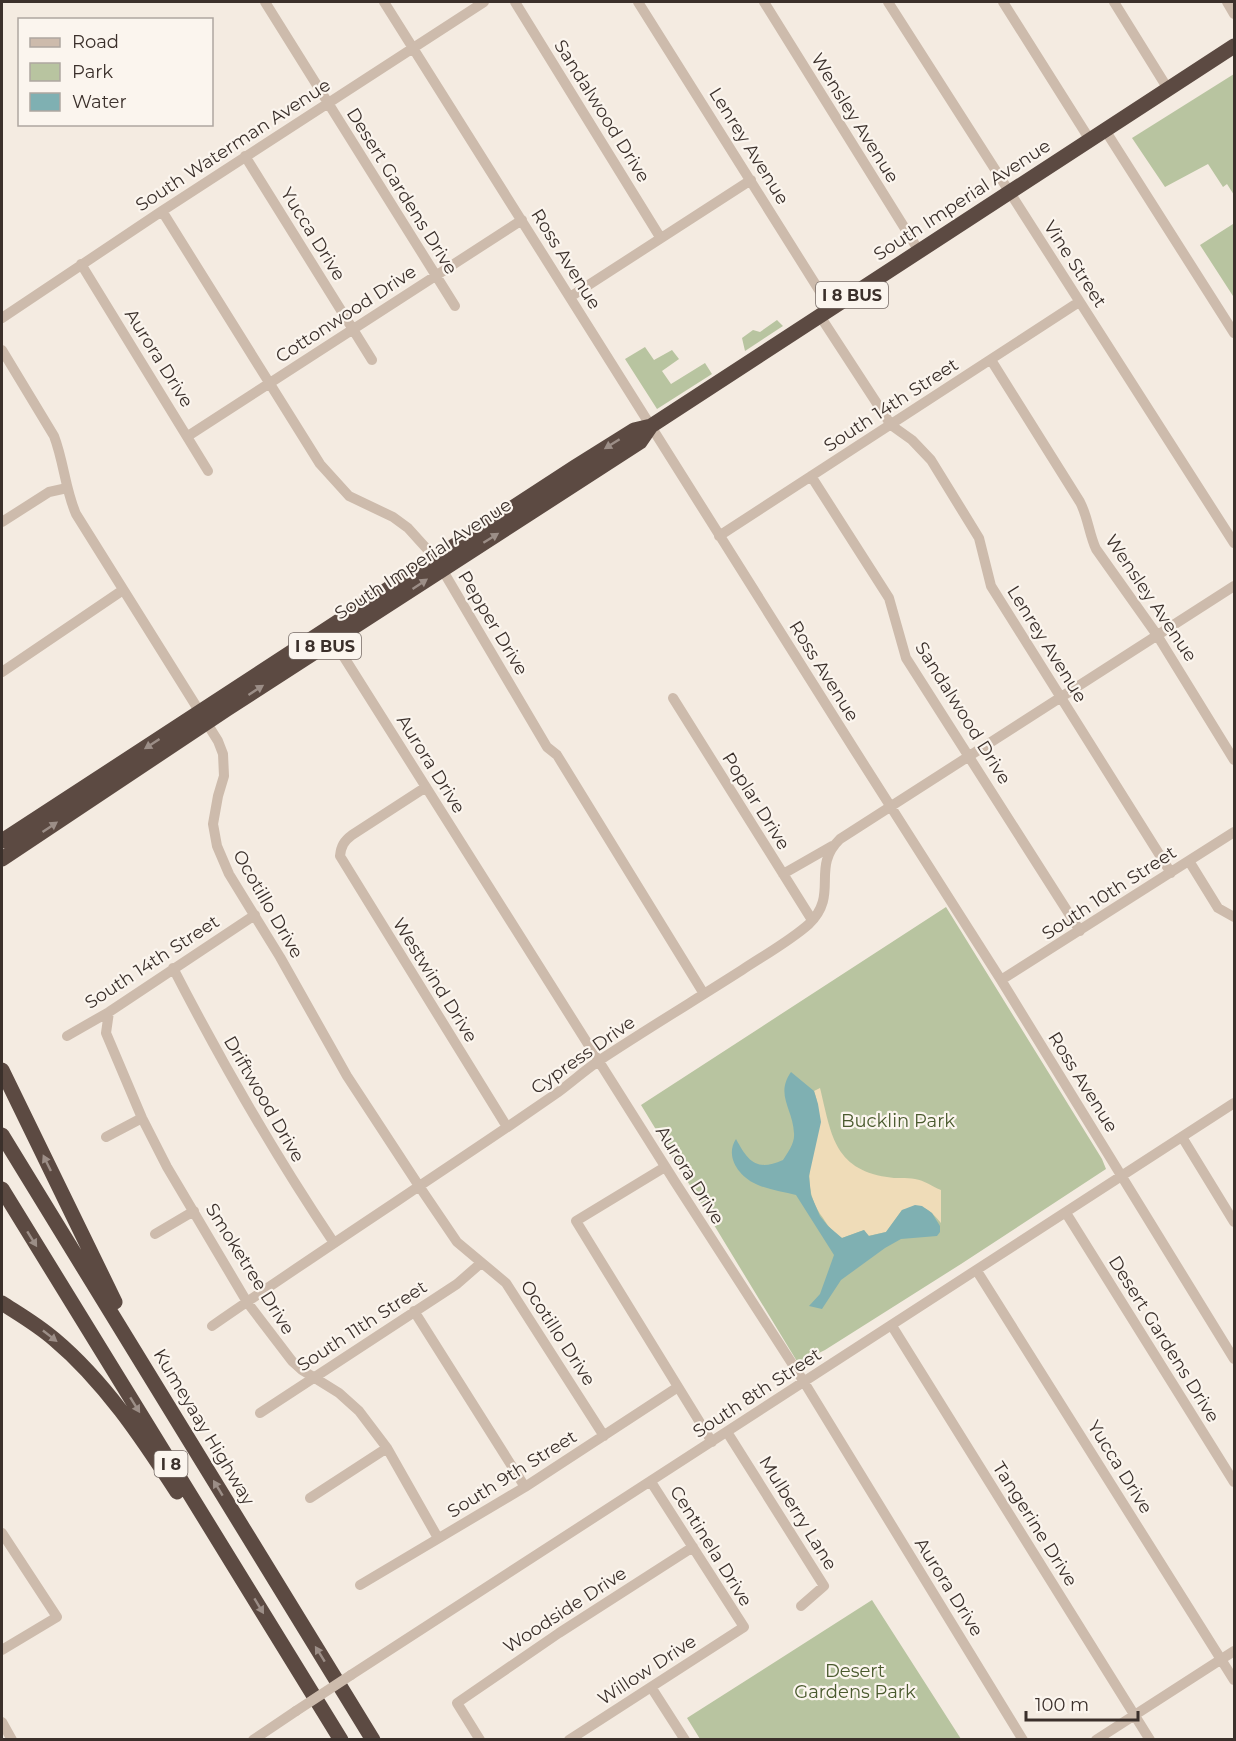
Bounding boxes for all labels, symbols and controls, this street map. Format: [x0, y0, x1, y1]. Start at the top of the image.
legend [18, 18, 213, 126]
text: Road [72, 31, 119, 53]
street label: Sandalwood Drive [549, 36, 655, 186]
street label: Wensley Avenue [806, 49, 904, 187]
text: Park [72, 61, 113, 83]
street label: South Waterman Avenue [132, 74, 335, 216]
street label: Lenrey Avenue [704, 83, 794, 209]
text: Water [72, 91, 127, 113]
street label: Desert Gardens Drive [342, 104, 462, 278]
street label: South Imperial Avenue [870, 135, 1055, 265]
street label: Yucca Drive [276, 183, 350, 285]
street label: Ross Avenue [526, 205, 606, 313]
street label: Vine Street [1039, 216, 1111, 312]
street label: Cottonwood Drive [272, 260, 420, 368]
road number: I 8 BUS [816, 282, 888, 308]
street label: Aurora Drive [120, 305, 198, 411]
street label: South 14th Street [820, 353, 962, 457]
one-way arrow [604, 438, 620, 450]
street label: South Imperial Avenue [331, 494, 516, 624]
street label: Wensley Avenue [1100, 530, 1202, 666]
one-way arrow [483, 533, 499, 544]
street label: Pepper Drive [453, 567, 533, 679]
one-way arrow [412, 579, 428, 590]
street label: Lenrey Avenue [1002, 581, 1092, 707]
street label: Ross Avenue [784, 617, 864, 725]
road number: I 8 BUS [289, 633, 361, 659]
street label: Sandalwood Drive [910, 638, 1016, 788]
one-way arrow [248, 685, 265, 696]
street label: Aurora Drive [392, 711, 470, 817]
one-way arrow [144, 738, 160, 749]
street label: Poplar Drive [717, 748, 795, 854]
one-way arrow [42, 821, 59, 832]
street label: South 10th Street [1038, 841, 1180, 945]
street label: Ocotillo Drive [228, 846, 308, 962]
street label: South 14th Street [81, 910, 223, 1014]
street label: Westwind Drive [388, 914, 482, 1046]
street label: Cypress Drive [527, 1011, 639, 1099]
street label: Ross Avenue [1043, 1028, 1123, 1136]
street label: Driftwood Drive [219, 1032, 309, 1166]
park label: Bucklin Park [841, 1110, 955, 1132]
street label: Aurora Drive [651, 1122, 729, 1228]
one-way arrow [43, 1155, 52, 1172]
street label: Smoketree Drive [201, 1199, 299, 1339]
one-way arrow [27, 1231, 38, 1247]
street label: Desert Gardens Drive [1104, 1252, 1224, 1426]
street label: South 11th Street [293, 1276, 431, 1376]
street label: Ocotillo Drive [516, 1276, 600, 1390]
one-way arrow [41, 1330, 57, 1342]
street label: South 8th Street [689, 1343, 825, 1443]
street label: Kumeyaay Highway [149, 1345, 260, 1509]
one-way arrow [129, 1396, 140, 1413]
street label: Yucca Drive [1083, 1416, 1157, 1518]
street label: South 9th Street [443, 1425, 581, 1523]
road number: I 8 [154, 1451, 188, 1477]
street label: Mulberry Lane [754, 1452, 842, 1574]
street label: Tangerine Drive [988, 1458, 1082, 1590]
one-way arrow [213, 1480, 224, 1496]
street label: Centinela Drive [665, 1482, 757, 1610]
street label: Aurora Drive [910, 1534, 988, 1640]
street label: Woodside Drive [499, 1562, 631, 1658]
one-way arrow [254, 1598, 265, 1614]
street label: Willow Drive [594, 1630, 700, 1710]
one-way arrow [315, 1646, 326, 1662]
park label: Desert Gardens Park [794, 1660, 916, 1703]
scale bar [1026, 1684, 1138, 1722]
text: 100 m [1035, 1694, 1089, 1716]

